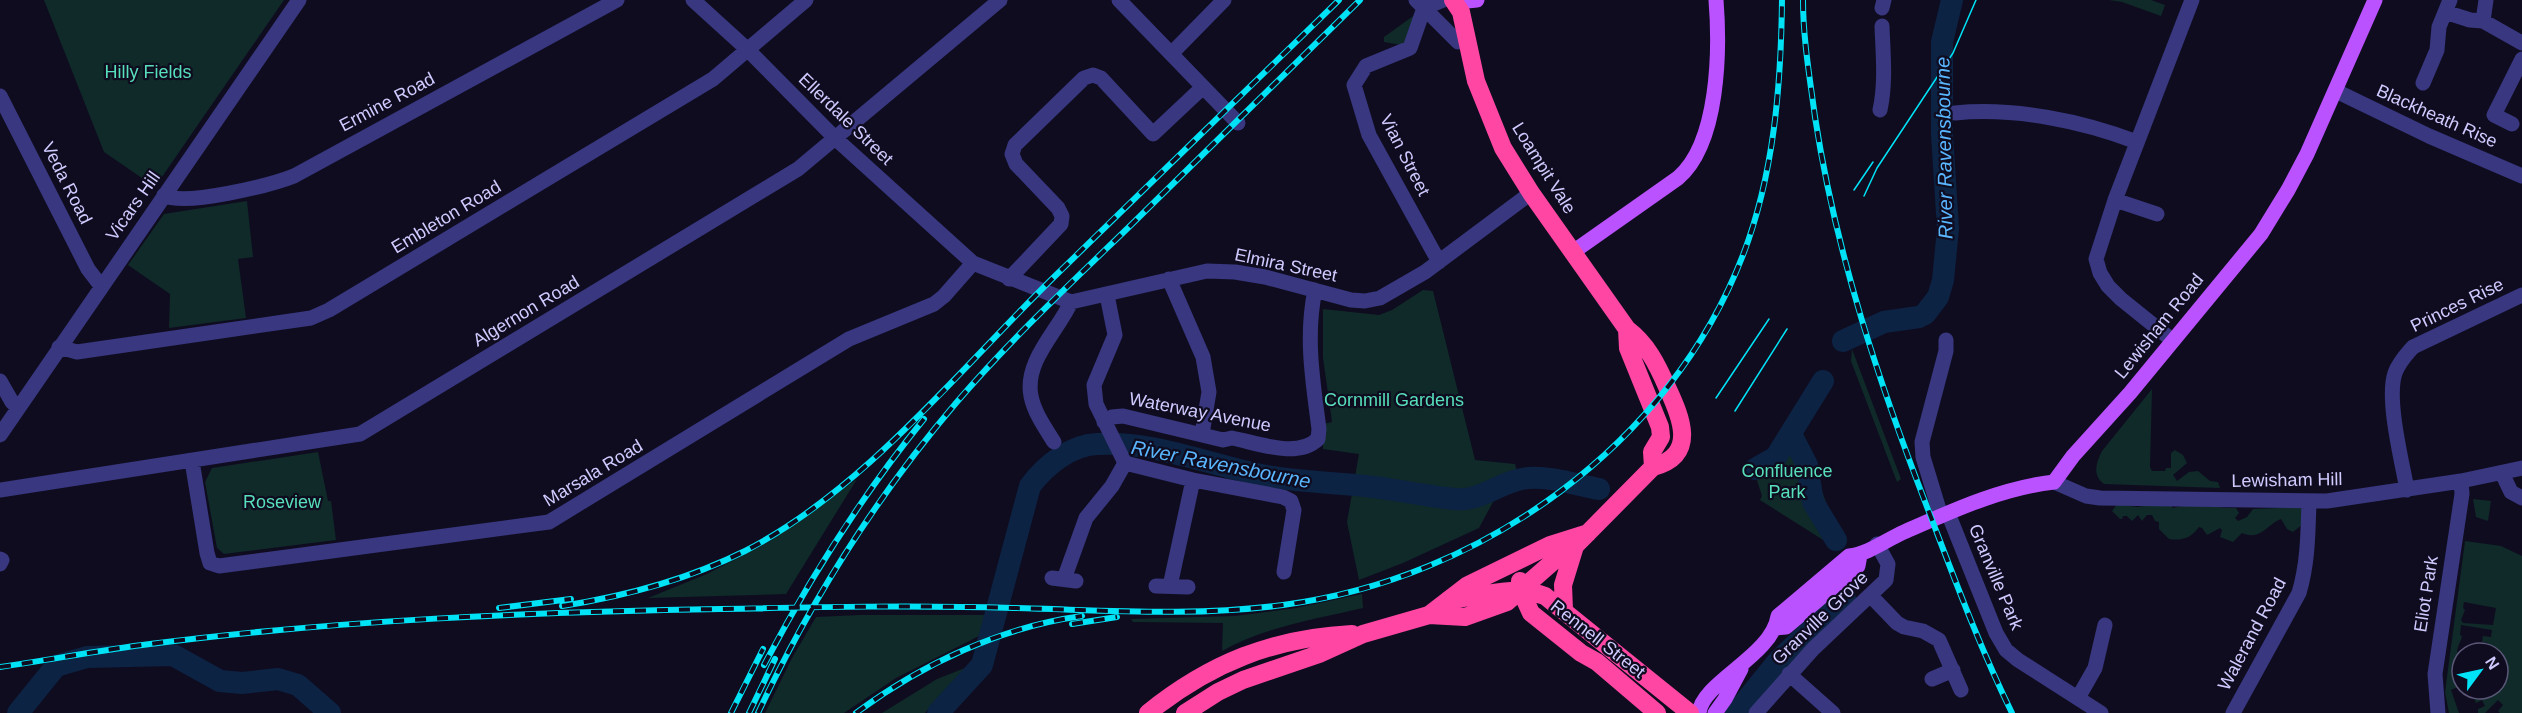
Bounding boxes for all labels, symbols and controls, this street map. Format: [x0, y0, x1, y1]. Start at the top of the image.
water label: River Ravensbourne [1931, 57, 1957, 239]
park label: Hilly Fields [104, 62, 192, 82]
street label: Ermine Road [336, 69, 438, 135]
street label: Ellerdale Street [795, 69, 897, 169]
street label: Blackheath Rise [2374, 80, 2500, 152]
street label: Vian Street [1376, 111, 1434, 199]
street label: Loampit Vale [1508, 119, 1580, 217]
street label: Veda Road [38, 139, 96, 227]
street label: Vicars Hill [102, 168, 164, 244]
street label: Embleton Road [388, 176, 504, 258]
street label: Elmira Street [1233, 244, 1339, 286]
street label: Lewisham Road [2111, 270, 2207, 382]
street label: Algernon Road [469, 272, 583, 350]
street label: Princes Rise [2407, 274, 2507, 336]
street label: Waterway Avenue [1127, 388, 1273, 436]
park label: Cornmill Gardens [1324, 390, 1464, 410]
street label: Marsala Road [540, 436, 646, 510]
water label: River Ravensbourne [1129, 436, 1313, 492]
park label: Confluence Park [1741, 461, 1833, 502]
street label: Lewisham Hill [2231, 469, 2343, 491]
park label: Roseview [243, 492, 322, 512]
street label: Granville Park [1965, 521, 2028, 634]
street label: Eliot Park [2410, 553, 2442, 634]
street label: Granville Grove [1768, 567, 1872, 669]
street label: Walerand Road [2214, 574, 2290, 694]
street label: Rennell Street [1547, 596, 1649, 682]
north arrow [2450, 641, 2510, 701]
text: N [2482, 654, 2502, 673]

